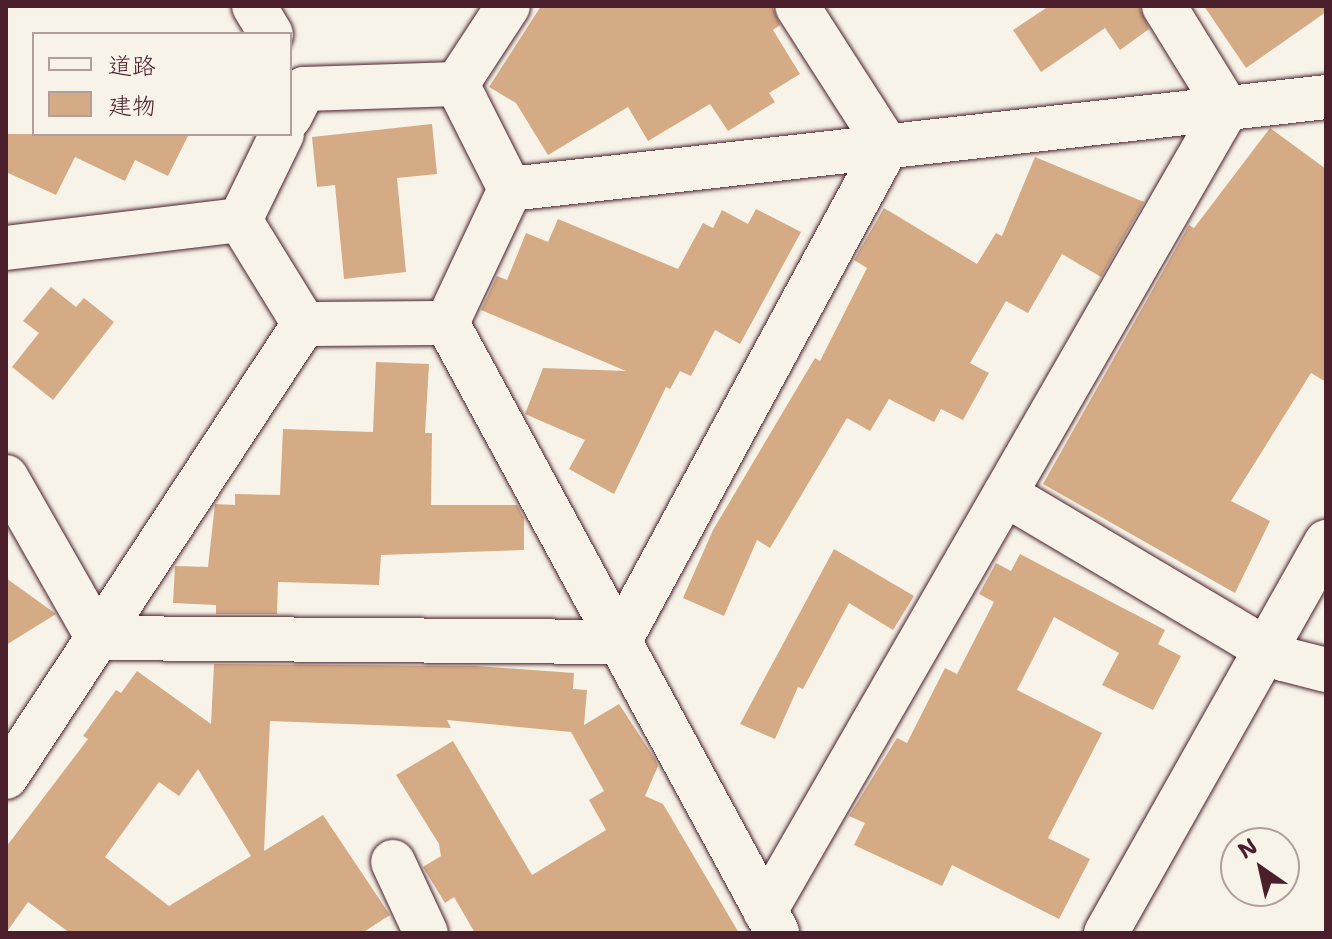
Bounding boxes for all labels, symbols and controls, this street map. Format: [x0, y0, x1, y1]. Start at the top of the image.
legend [32, 32, 292, 136]
text: 道路 [108, 50, 156, 82]
text: 建物 [108, 90, 156, 122]
north arrow [1220, 827, 1300, 907]
text: N [1232, 831, 1263, 865]

